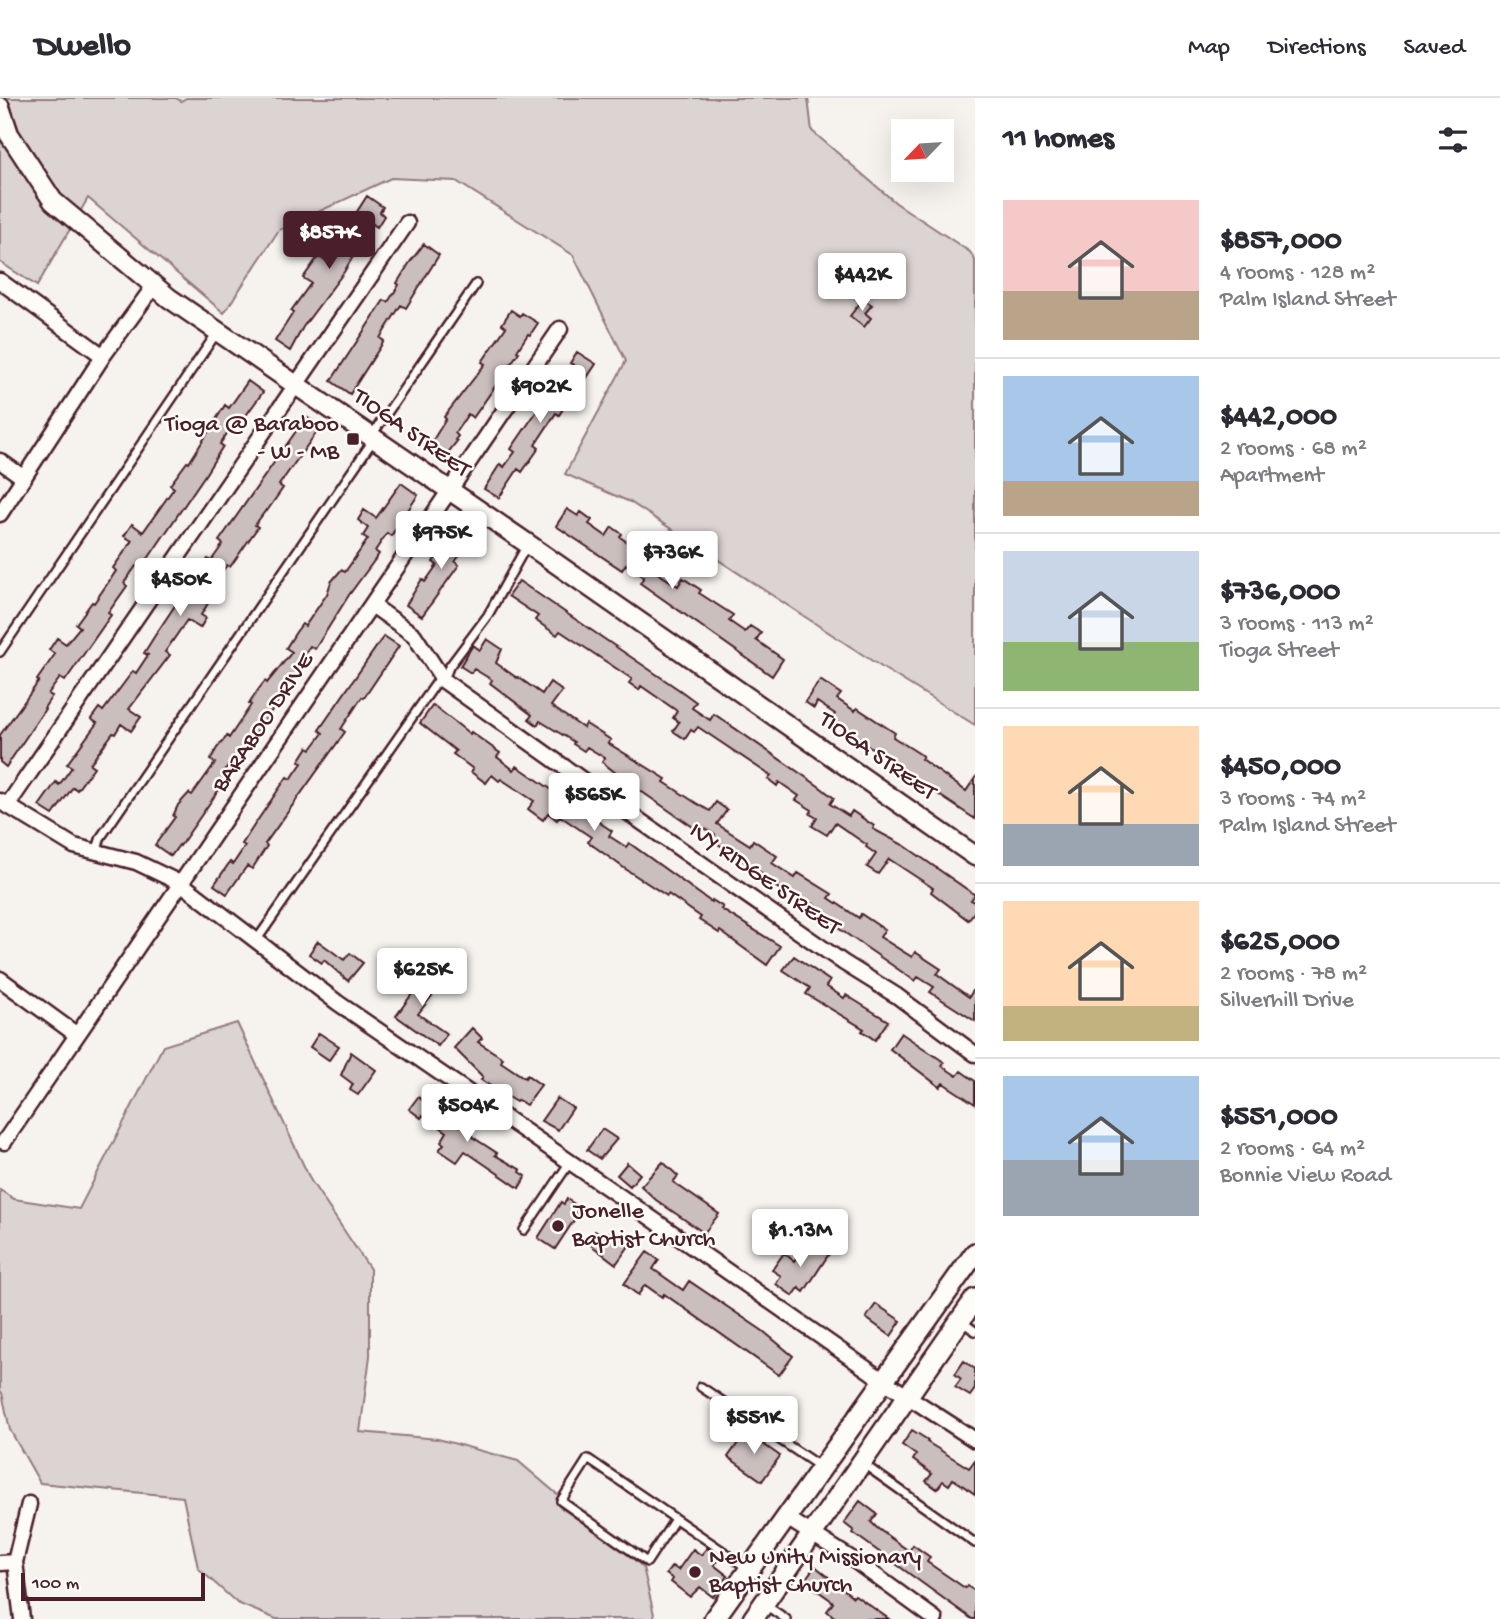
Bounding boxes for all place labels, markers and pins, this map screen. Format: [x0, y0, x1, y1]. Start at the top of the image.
pin: $857K [280, 212, 378, 271]
pin: $442K [813, 254, 911, 313]
pin: $902K [491, 366, 589, 425]
place label: Tioga @ Baraboo - W - MB [163, 411, 340, 468]
marker: Tioga @ Baraboo - W - MB [345, 431, 361, 447]
pin: $975K [392, 512, 490, 571]
pin: $736K [623, 532, 721, 591]
pin: $450K [131, 559, 229, 618]
pin: $565K [545, 774, 643, 833]
pin: $625K [373, 948, 471, 1008]
pin: $504K [418, 1084, 516, 1144]
place label: Jonelle Baptist Church [571, 1198, 716, 1255]
pin: $1.13M [743, 1210, 857, 1269]
marker: Jonelle Baptist Church [550, 1218, 566, 1234]
pin: $551K [705, 1396, 803, 1456]
place label: New Unity Missionary Baptist Church [708, 1544, 921, 1601]
marker: New Unity Missionary Baptist Church [687, 1564, 703, 1580]

